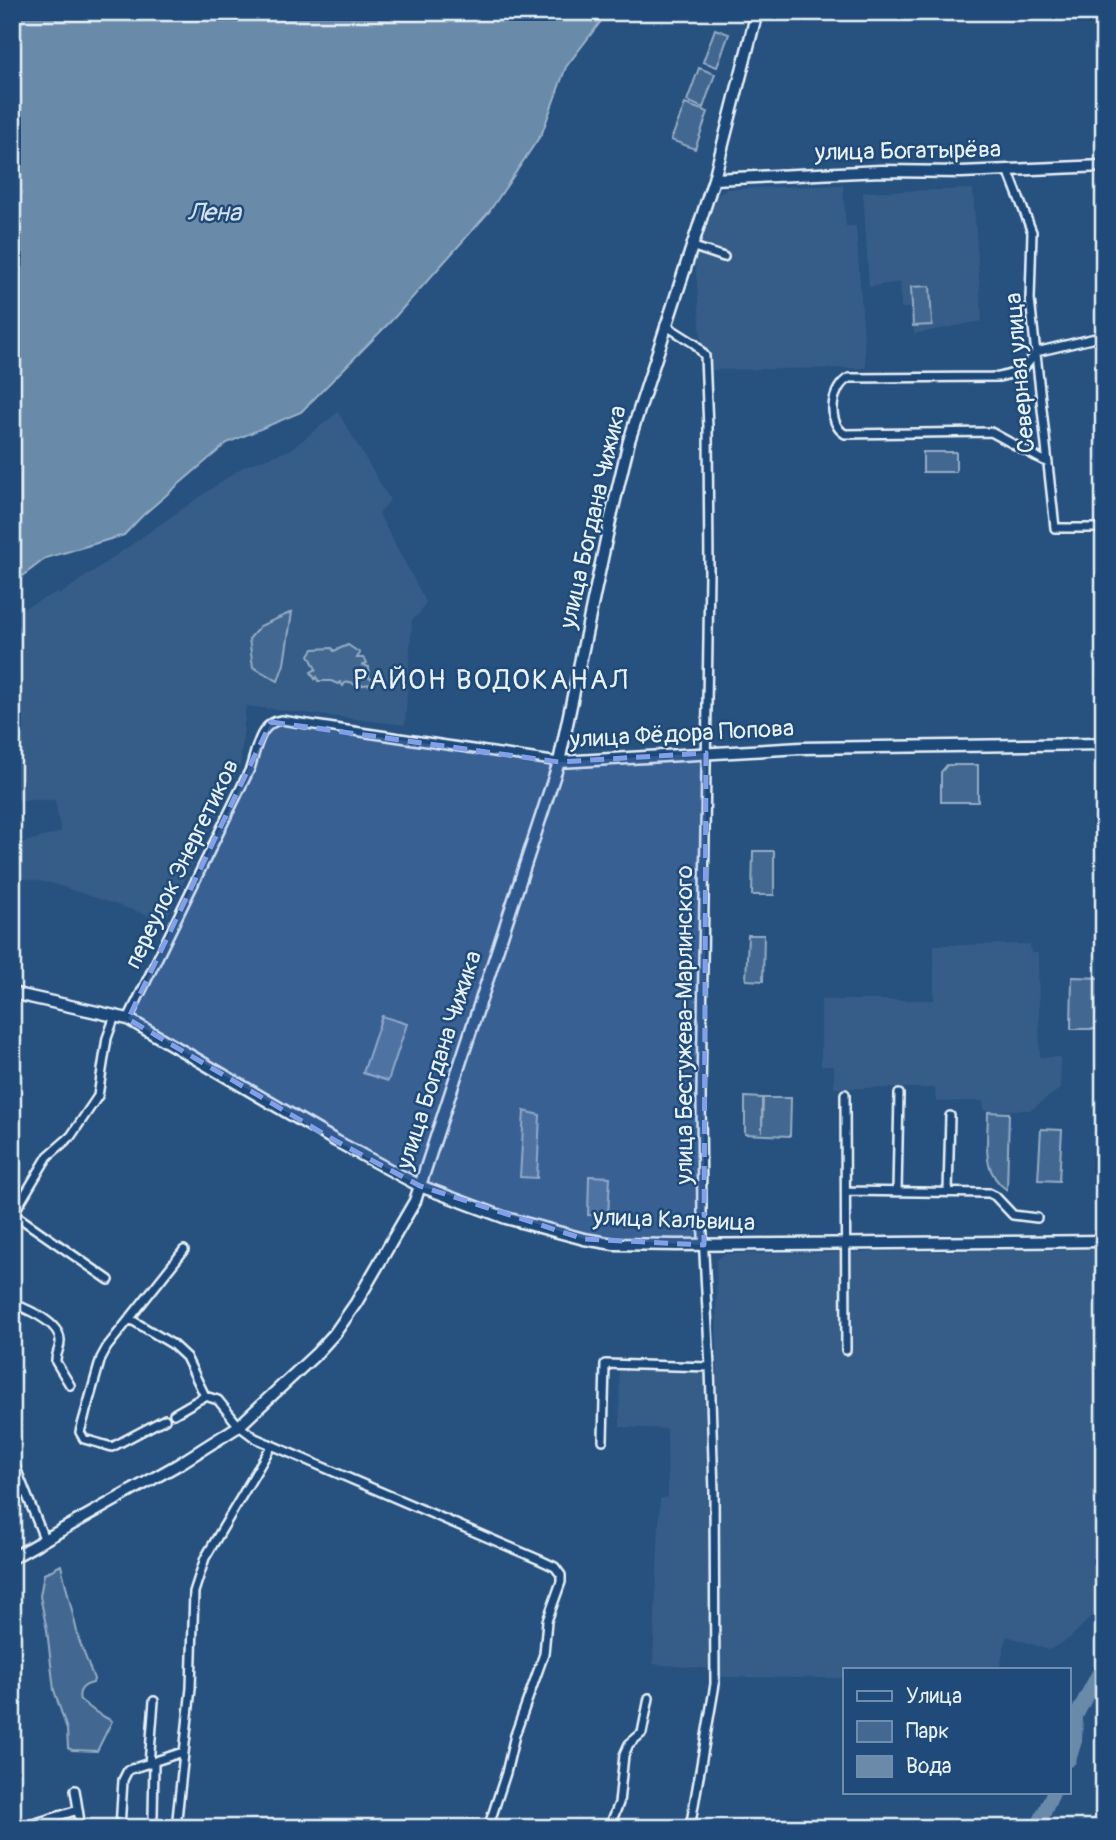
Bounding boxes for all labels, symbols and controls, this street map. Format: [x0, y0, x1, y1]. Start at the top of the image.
street label: улица Богатырёва [814, 135, 1001, 167]
water label: Лена [187, 197, 243, 229]
street label: Северная улица [999, 292, 1041, 454]
street label: улица Богдана Чижика [553, 403, 633, 632]
district label: РАЙОН ВОДОКАНАЛ [353, 663, 629, 698]
street label: улица Фёдора Попова [568, 714, 795, 754]
street label: переулок Энергетиков [119, 754, 245, 974]
street label: улица Бестужева-Марлинского [670, 865, 699, 1186]
street label: улица Богдана Чижика [390, 947, 488, 1174]
street label: улица Кальвица [591, 1203, 756, 1237]
legend [843, 1668, 1070, 1794]
text: Улица [906, 1683, 962, 1710]
text: Парк [906, 1718, 949, 1745]
text: Вода [906, 1753, 952, 1780]

